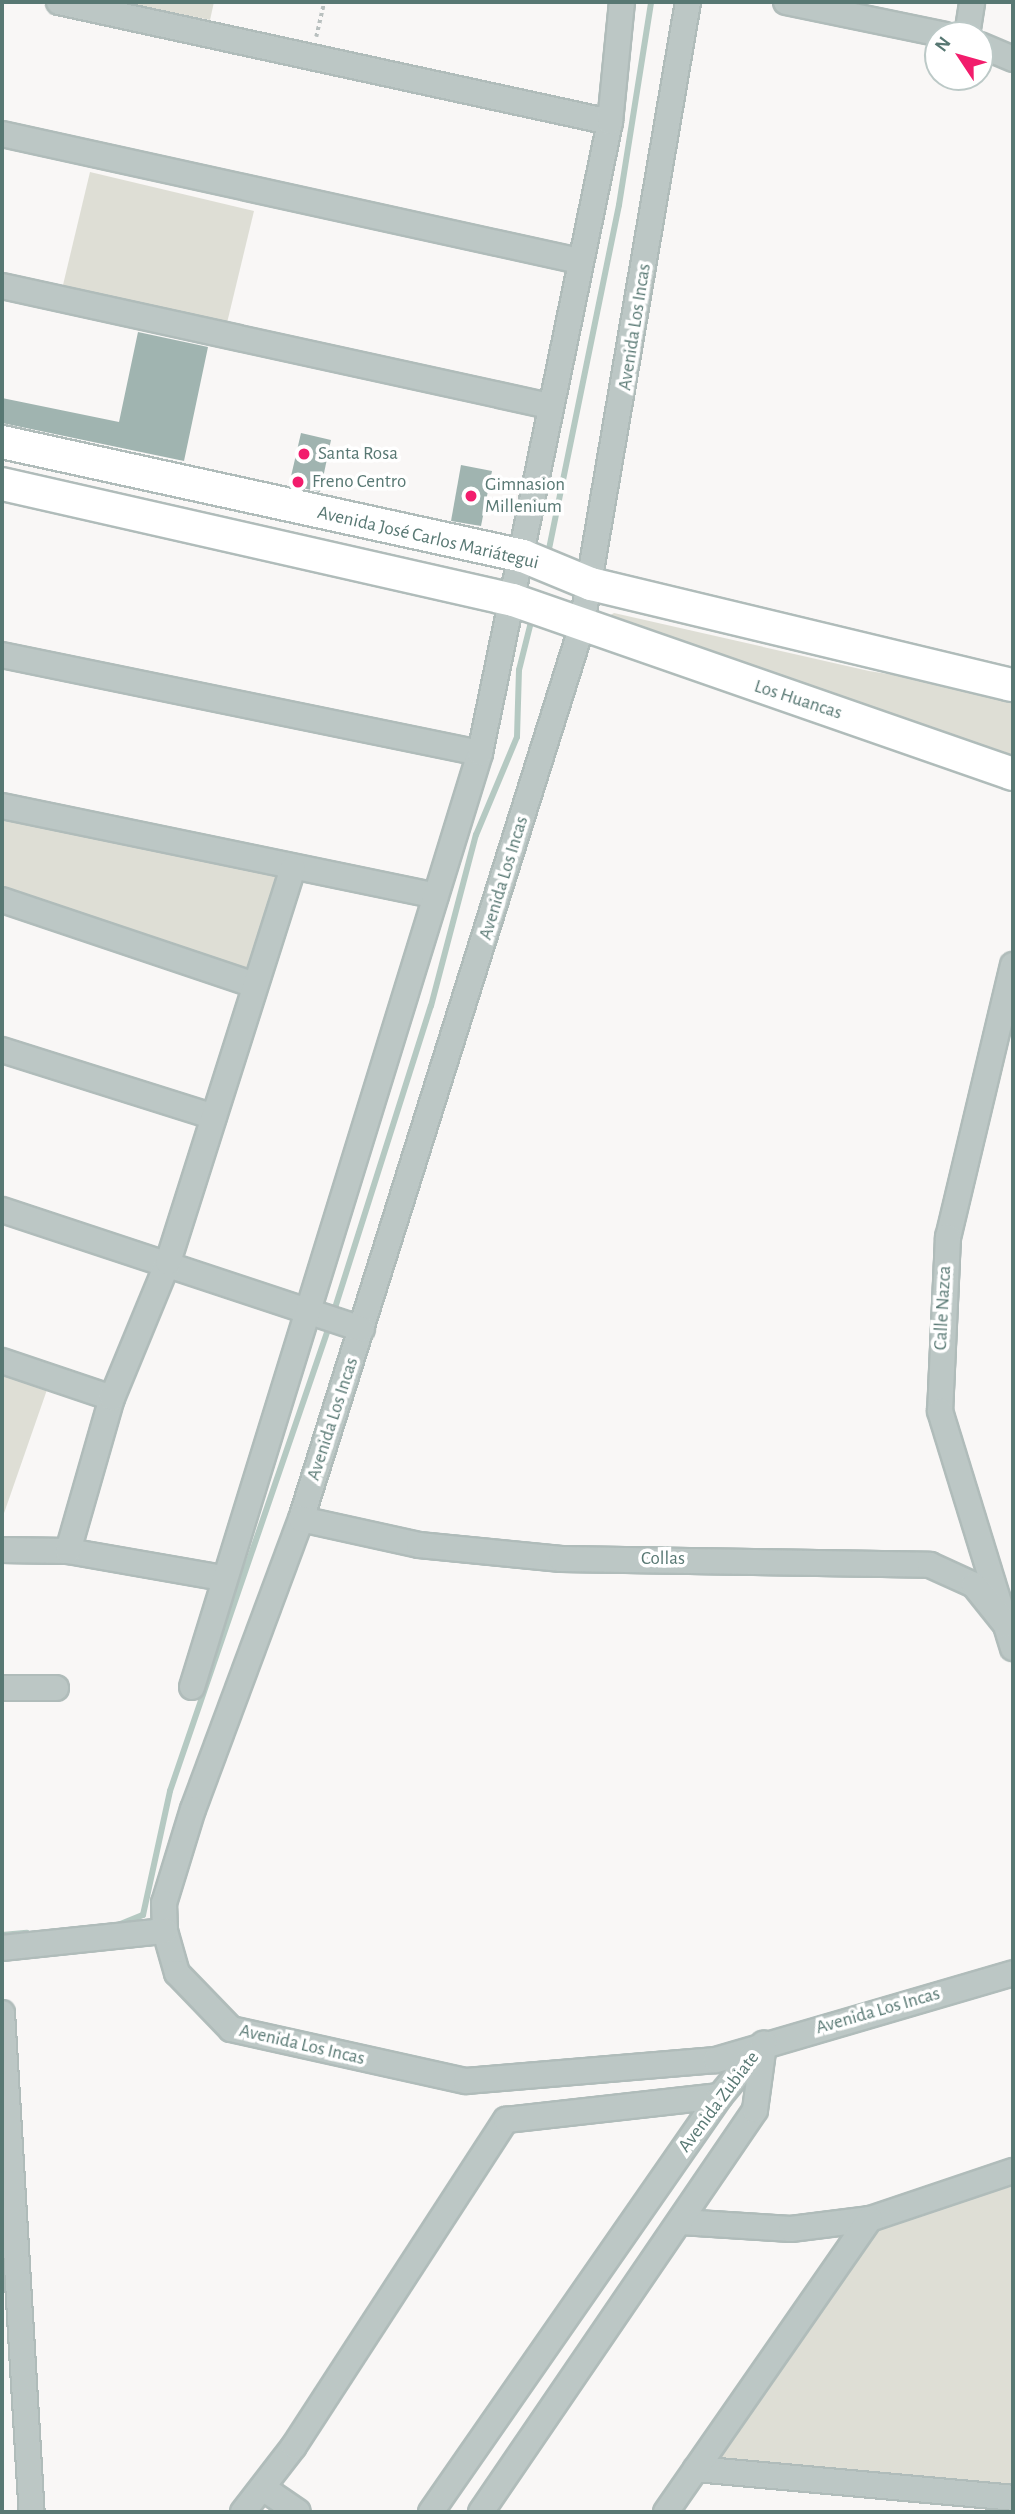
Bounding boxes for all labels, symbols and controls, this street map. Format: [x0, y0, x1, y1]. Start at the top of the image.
north arrow [924, 21, 994, 91]
text: N [932, 34, 955, 55]
street label: Avenida Los Incas [614, 262, 656, 392]
place label: Santa Rosa [318, 443, 398, 465]
marker: Santa Rosa [296, 446, 312, 462]
place label: Freno Centro [312, 471, 406, 493]
marker: Freno Centro [290, 474, 306, 490]
place label: Gimnasion Millenium [485, 474, 565, 518]
marker: Gimnasion Millenium [463, 488, 479, 504]
street label: Avenida José Carlos Mariátegui [315, 501, 541, 575]
street label: Los Huancas [751, 675, 845, 725]
street label: Avenida Los Incas [474, 813, 534, 943]
street label: Calle Nazca [929, 1265, 957, 1351]
street label: Avenida Los Incas [302, 1355, 364, 1483]
street label: Collas [641, 1548, 685, 1570]
street label: Avenida Los Incas [813, 1982, 943, 2040]
street label: Avenida Los Incas [237, 2019, 367, 2071]
street label: Avenida Zubiate [674, 2047, 764, 2157]

